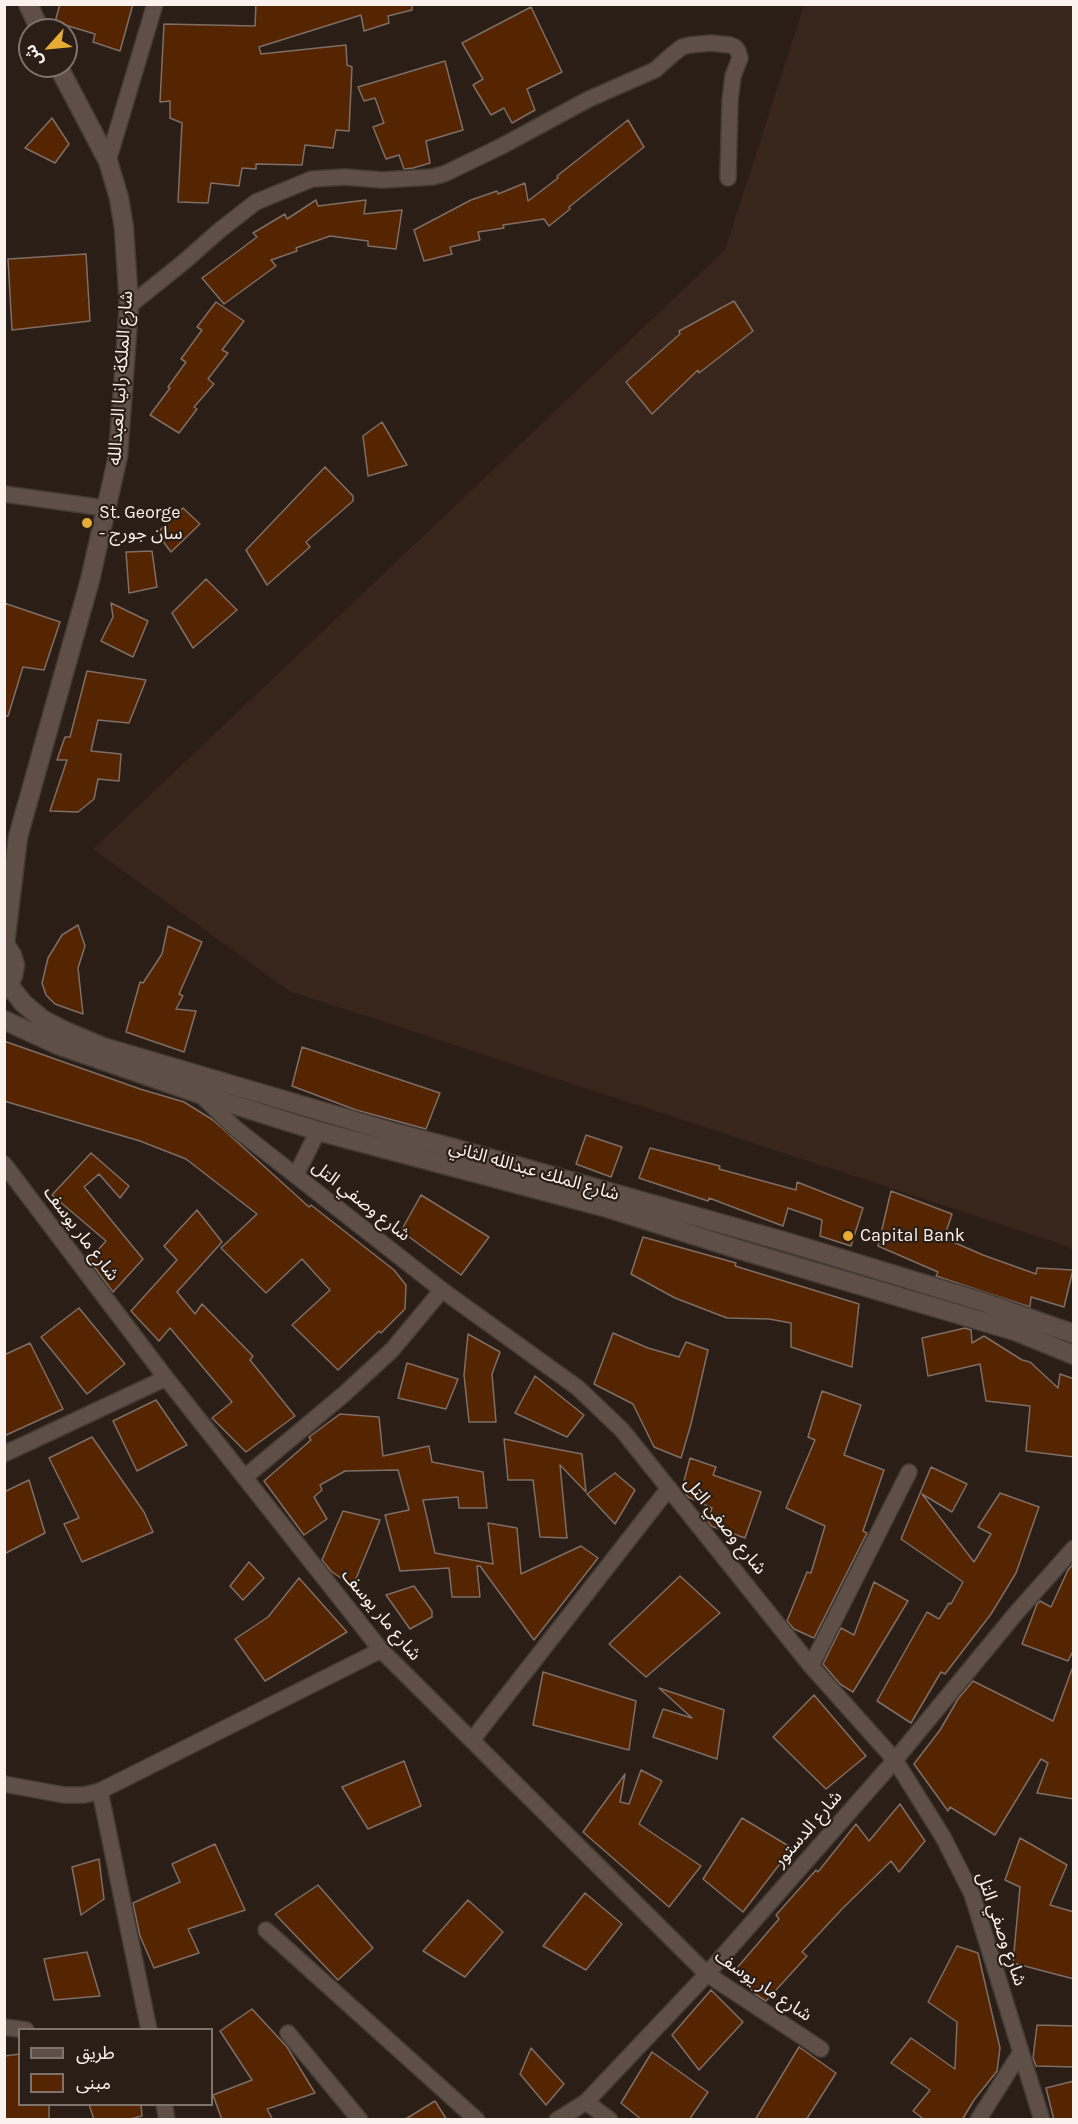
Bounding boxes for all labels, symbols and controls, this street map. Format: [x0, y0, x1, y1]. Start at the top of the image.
north arrow [18, 18, 78, 78]
text: ش [20, 41, 47, 70]
street label: شارع الملكة رانيا العبدالله [104, 290, 138, 466]
place label: St. George - سان جورج [99, 502, 183, 544]
marker: St. George - سان جورج [80, 516, 94, 530]
street label: شارع الملك عبدالله الثاني [446, 1136, 622, 1206]
street label: شارع وصفي التل [308, 1156, 414, 1246]
street label: شارع مار يوسف [38, 1183, 124, 1285]
place label: Capital Bank [860, 1225, 965, 1247]
marker: Capital Bank [841, 1229, 855, 1243]
street label: شارع وصفي التل [679, 1473, 771, 1579]
street label: شارع مار يوسف [337, 1565, 425, 1665]
street label: شارع الدستور [769, 1787, 847, 1871]
street label: شارع وصفي التل [971, 1869, 1031, 1989]
street label: شارع مار يوسف [710, 1946, 816, 2026]
legend [18, 2028, 213, 2106]
text: طريق [76, 2042, 115, 2064]
text: مبنى [76, 2072, 111, 2094]

